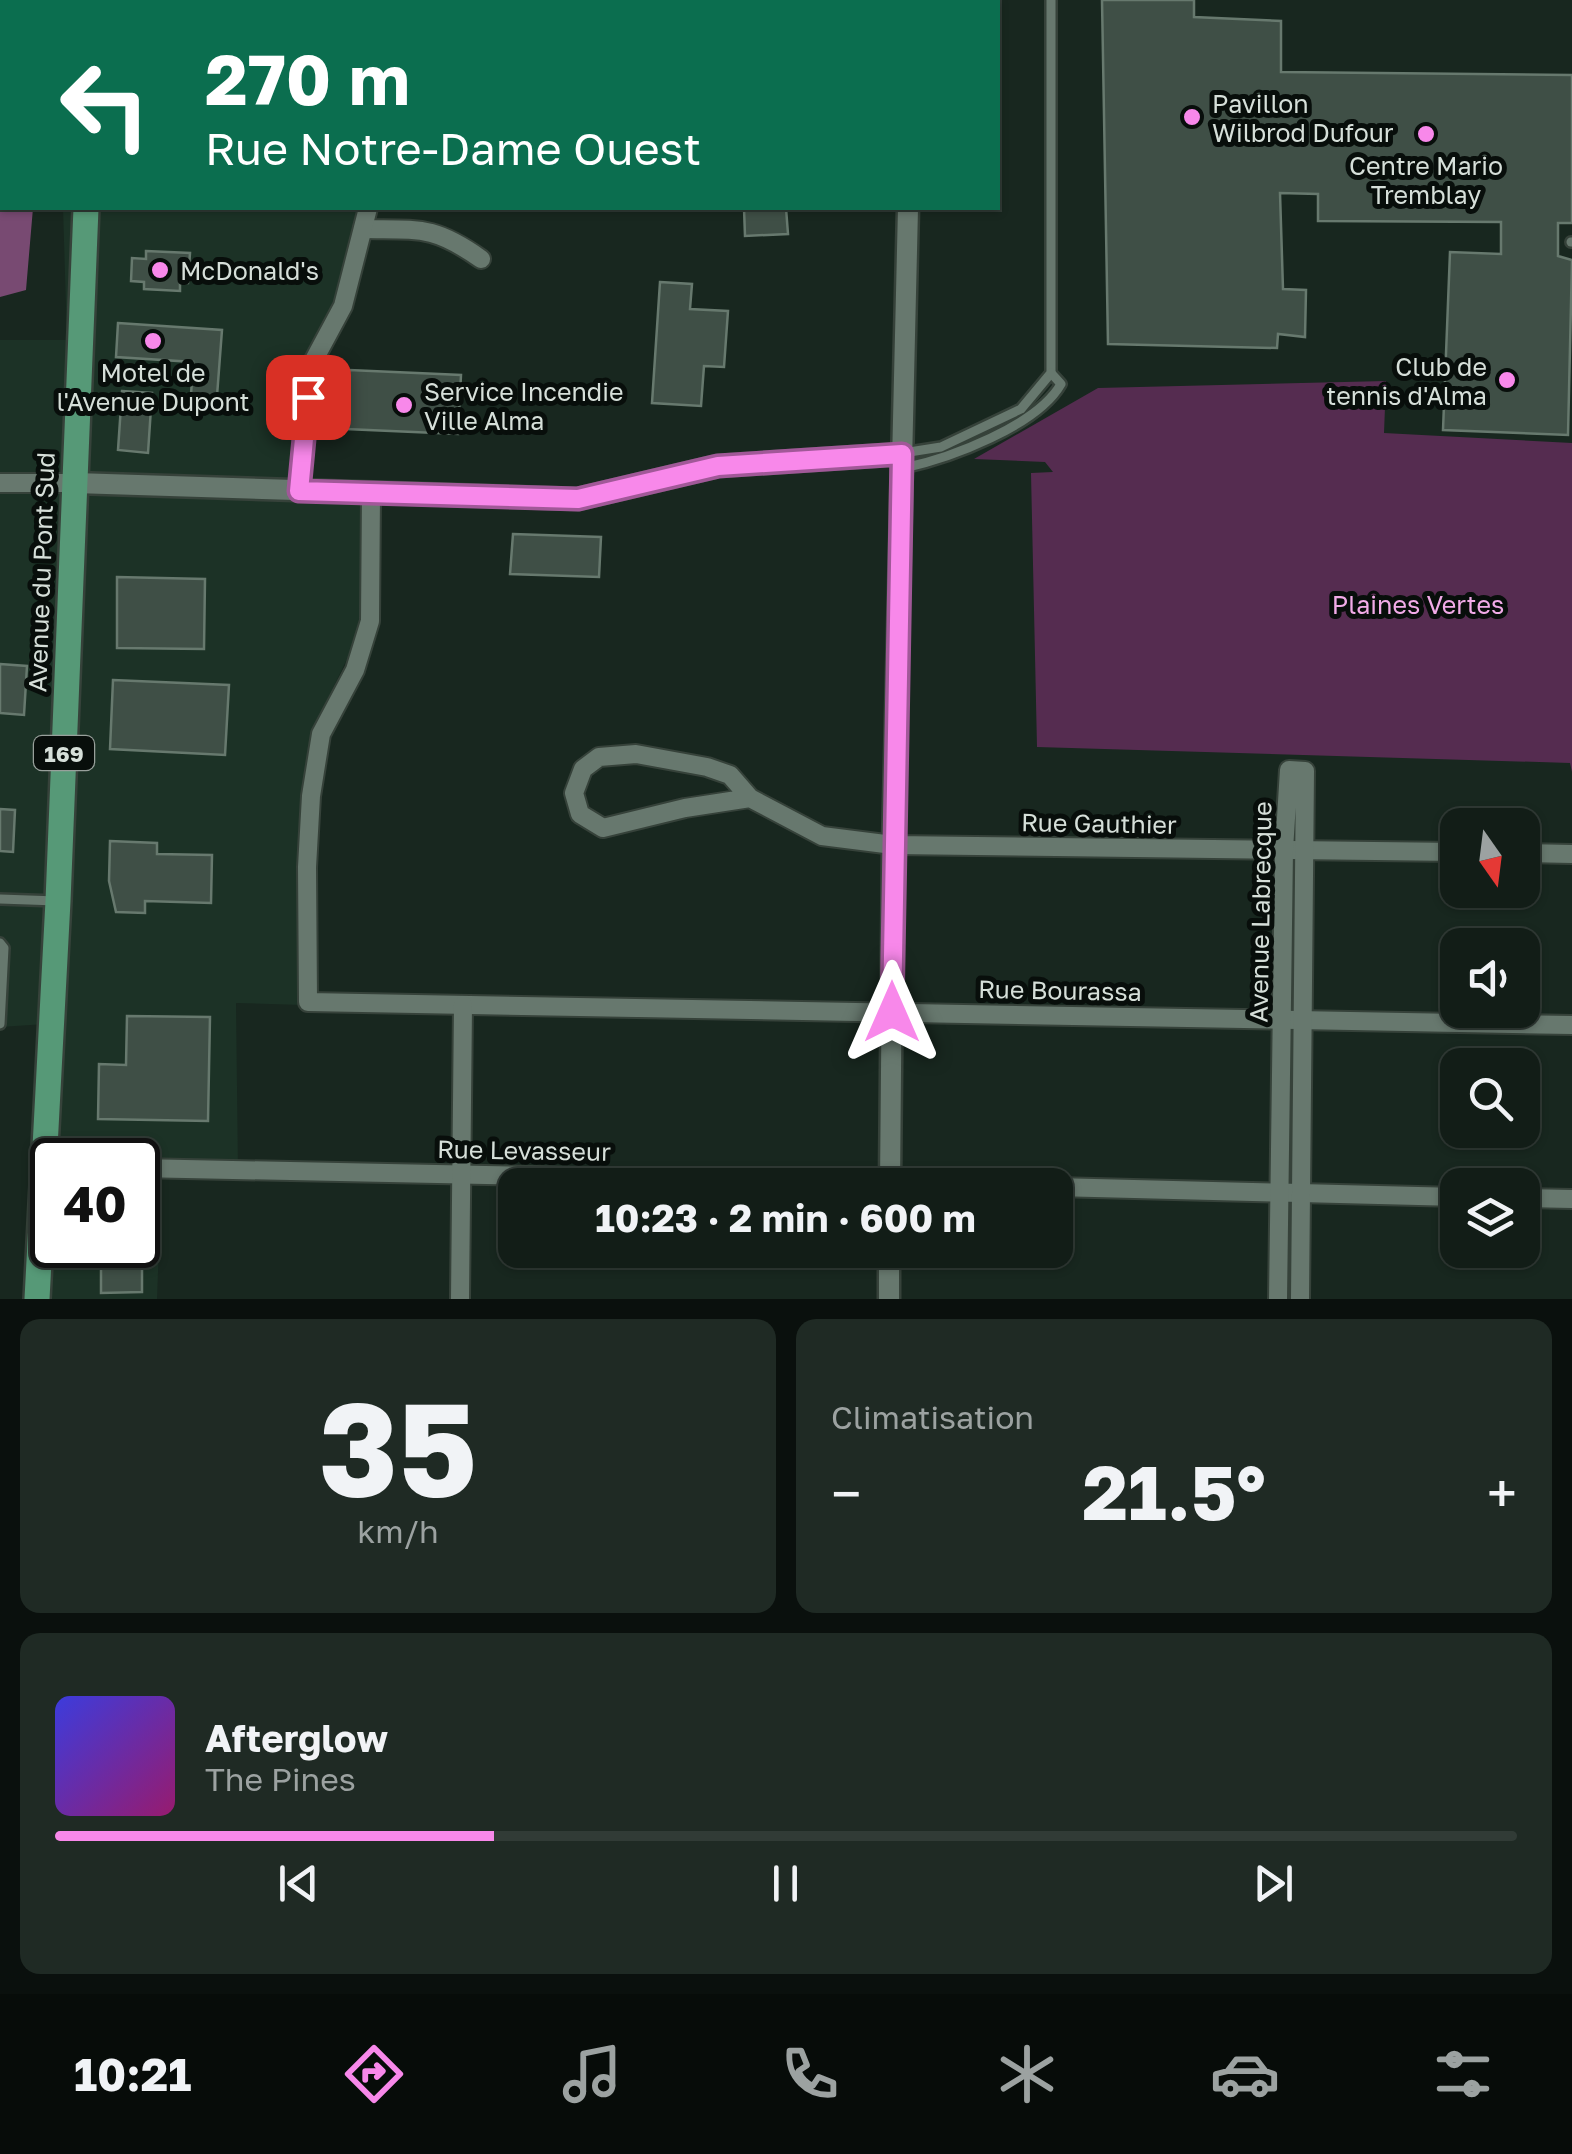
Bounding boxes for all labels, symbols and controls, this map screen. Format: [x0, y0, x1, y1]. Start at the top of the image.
text: 270 m [205, 36, 410, 120]
icon: left [40, 40, 170, 170]
place label: Pavillon Wilbrod Dufour [1212, 88, 1394, 148]
marker: Pavillon Wilbrod Dufour [1181, 106, 1203, 128]
text: Rue Notre-Dame Ouest [205, 121, 701, 175]
marker: Centre Mario Tremblay [1415, 123, 1437, 145]
place label: Centre Mario Tremblay [1349, 150, 1503, 210]
place label: McDonald's [180, 255, 319, 286]
marker: McDonald's [149, 259, 171, 281]
marker: Motel de l'Avenue Dupont [142, 330, 164, 352]
place label: Club de tennis d'Alma [1326, 351, 1487, 411]
pin [266, 355, 351, 440]
place label: Motel de l'Avenue Dupont [56, 357, 250, 417]
marker: Club de tennis d'Alma [1496, 369, 1518, 391]
icon: arrive [281, 370, 336, 425]
place label: Service Incendie Ville Alma [424, 376, 623, 436]
marker: Service Incendie Ville Alma [393, 394, 415, 416]
street label: Avenue du Pont Sud [21, 451, 61, 693]
park label: Plaines Vertes [1332, 589, 1504, 620]
road number: 169 [34, 736, 94, 770]
street label: Avenue Labrecque [1243, 801, 1277, 1023]
street label: Rue Gauthier [1021, 806, 1177, 840]
north arrow [1440, 808, 1540, 908]
map controls [1440, 808, 1540, 1268]
button: sound [1440, 928, 1540, 1028]
position arrow [840, 960, 944, 1064]
street label: Rue Bourassa [978, 973, 1142, 1007]
button: search [1440, 1048, 1540, 1148]
street label: Rue Levasseur [437, 1133, 611, 1167]
speed limit sign: 40 [30, 1138, 160, 1268]
button: layers [1440, 1168, 1540, 1268]
text: 10:23 · 2 min · 600 m [595, 1195, 976, 1240]
text: 35 [319, 1369, 477, 1525]
text: Climatisation [831, 1398, 1034, 1436]
text: 21.5° [1082, 1446, 1266, 1537]
text: − [831, 1460, 861, 1526]
text: + [1487, 1460, 1517, 1526]
text: km/h [357, 1512, 439, 1550]
text: Afterglow [205, 1715, 388, 1760]
text: The Pines [205, 1760, 356, 1798]
icon: previous [271, 1856, 326, 1911]
icon: pause [758, 1856, 813, 1911]
icon: next [1246, 1856, 1301, 1911]
icon: directions [339, 2039, 409, 2109]
icon: music [557, 2039, 627, 2109]
icon: phone [775, 2039, 845, 2109]
icon: climate [992, 2039, 1062, 2109]
icon: car [1210, 2039, 1280, 2109]
icon: filters [1428, 2039, 1498, 2109]
text: 10:21 [74, 2047, 191, 2101]

